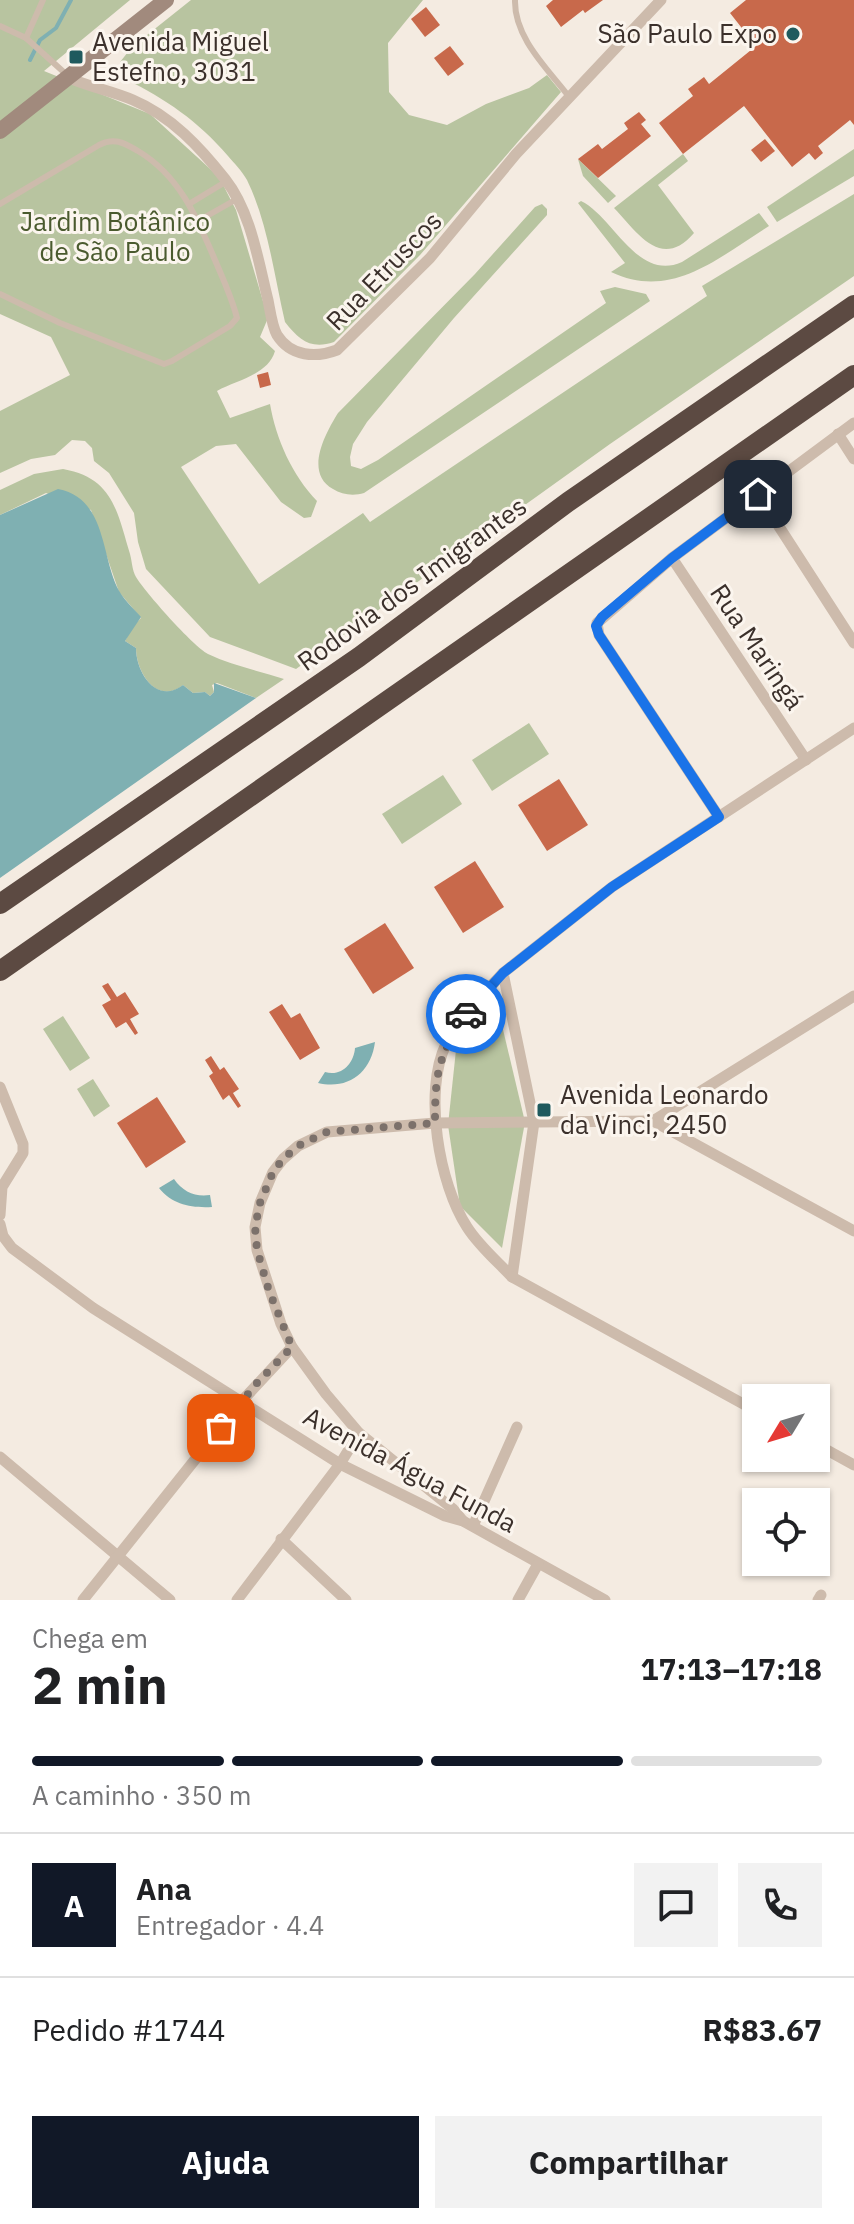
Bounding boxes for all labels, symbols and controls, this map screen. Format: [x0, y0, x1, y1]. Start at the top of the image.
place label: São Paulo Expo [597, 16, 777, 50]
place label: Avenida Miguel Estefno, 3031 [92, 24, 269, 88]
marker: São Paulo Expo [784, 25, 802, 43]
marker: Avenida Miguel Estefno, 3031 [67, 48, 85, 66]
park label: Jardim Botânico de São Paulo [20, 204, 210, 268]
street label: Rua Etruscos [318, 204, 449, 337]
pin [724, 460, 792, 528]
icon: home [736, 472, 780, 516]
street label: Rodovia dos Imigrantes [290, 489, 533, 678]
street label: Rua Maringá [703, 577, 812, 716]
courier [426, 974, 506, 1054]
icon: car [444, 992, 488, 1036]
place label: Avenida Leonardo da Vinci, 2450 [560, 1077, 769, 1141]
marker: Avenida Leonardo da Vinci, 2450 [535, 1101, 553, 1119]
north arrow [742, 1384, 830, 1472]
map controls [742, 1384, 830, 1576]
pin [187, 1394, 255, 1462]
street label: Avenida Água Funda [298, 1399, 523, 1540]
icon: bag [199, 1406, 243, 1450]
button: locate [742, 1488, 830, 1576]
text: Chega em [32, 1621, 148, 1655]
text: 17:13–17:18 [641, 1649, 822, 1688]
text: 2 min [32, 1651, 168, 1718]
text: A caminho · 350 m [32, 1778, 251, 1812]
button: chat [634, 1863, 718, 1947]
button: phone [738, 1863, 822, 1947]
text: Ana [136, 1869, 192, 1908]
text: A [64, 1886, 84, 1925]
text: Entregador · 4.4 [136, 1908, 324, 1942]
text: Pedido #1744 [32, 2010, 226, 2049]
text: R$83.67 [702, 2010, 822, 2049]
button: Ajuda [32, 2116, 419, 2208]
button: Compartilhar [435, 2116, 822, 2208]

